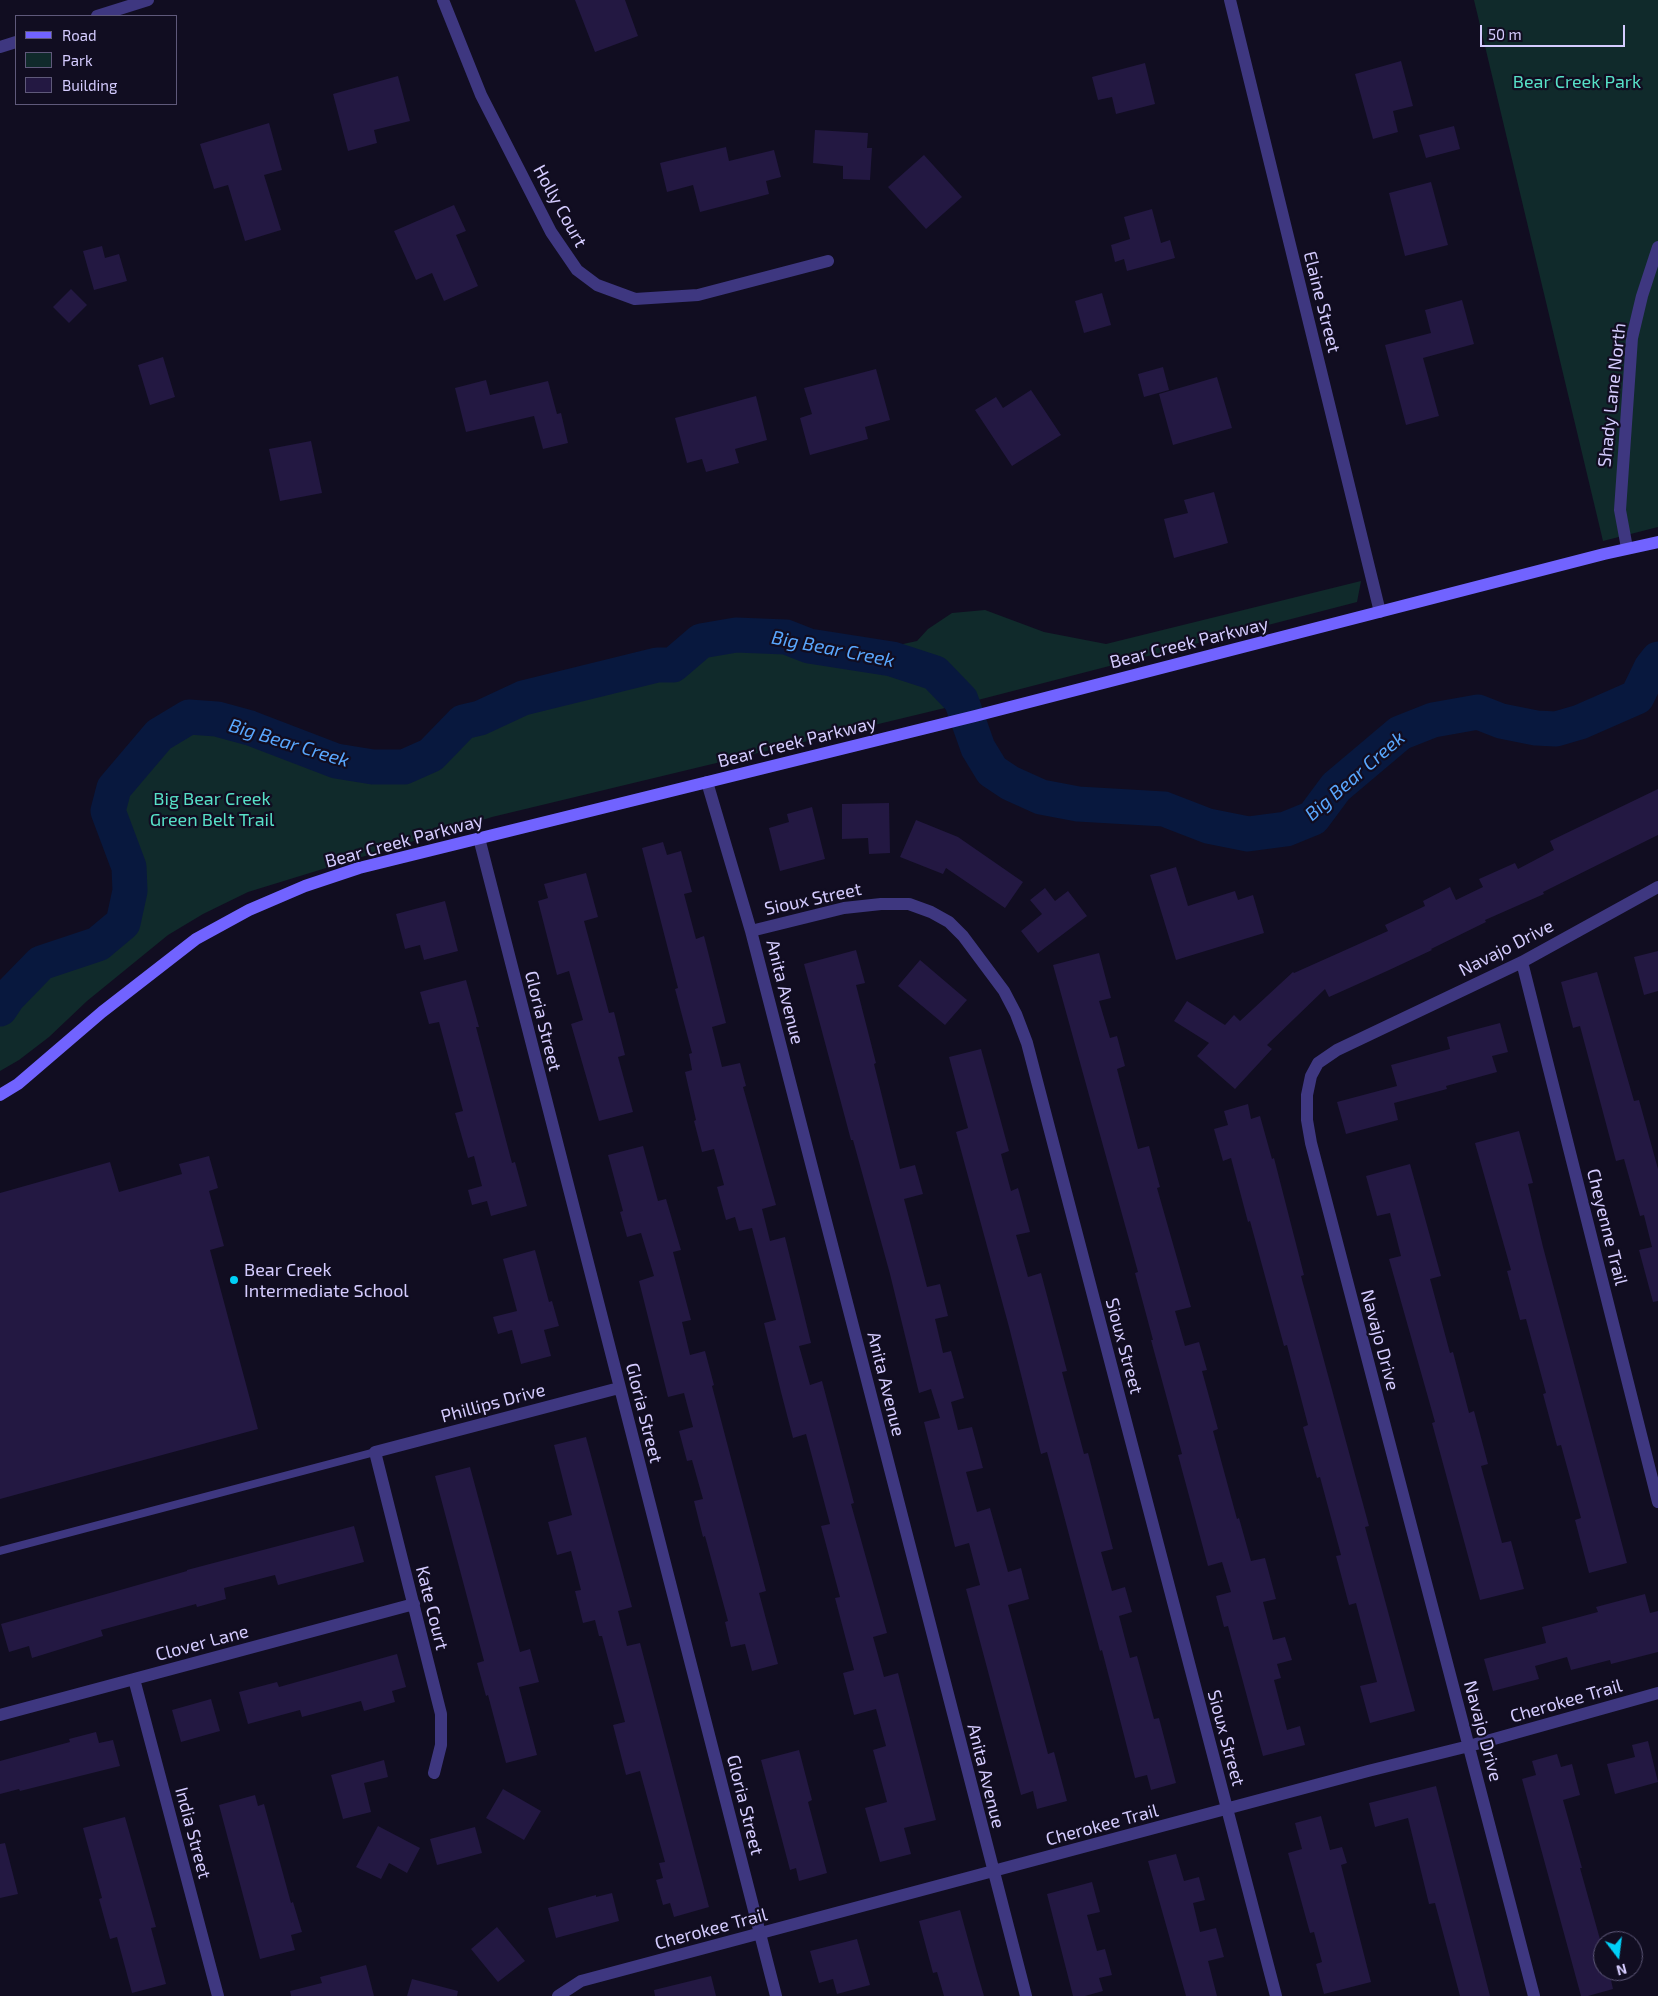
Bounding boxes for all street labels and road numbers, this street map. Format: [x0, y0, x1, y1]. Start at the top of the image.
street label: Holly Court [529, 161, 591, 251]
street label: Elaine Street [1299, 249, 1345, 355]
street label: Shady Lane North [1594, 322, 1630, 468]
street label: Bear Creek Parkway [1107, 613, 1271, 673]
street label: Bear Creek Parkway [715, 712, 879, 772]
street label: Bear Creek Parkway [323, 810, 485, 872]
street label: Sioux Street [763, 878, 863, 920]
street label: Navajo Drive [1455, 915, 1557, 981]
street label: Anita Avenue [762, 937, 808, 1047]
street label: Gloria Street [520, 969, 566, 1073]
street label: Cheyenne Trail [1582, 1166, 1632, 1288]
street label: Navajo Drive [1356, 1287, 1404, 1393]
street label: Sioux Street [1101, 1296, 1147, 1396]
street label: Anita Avenue [863, 1329, 909, 1439]
street label: Gloria Street [621, 1361, 667, 1465]
street label: Phillips Drive [439, 1379, 547, 1427]
street label: Kate Court [411, 1564, 453, 1652]
street label: Clover Lane [153, 1620, 251, 1666]
street label: Cherokee Trail [1507, 1675, 1625, 1727]
street label: Navajo Drive [1459, 1678, 1507, 1784]
street label: Sioux Street [1203, 1688, 1249, 1788]
street label: Anita Avenue [963, 1721, 1009, 1831]
street label: Gloria Street [722, 1753, 768, 1857]
street label: India Street [170, 1785, 216, 1881]
street label: Cherokee Trail [1043, 1800, 1161, 1850]
street label: Cherokee Trail [652, 1904, 770, 1954]

